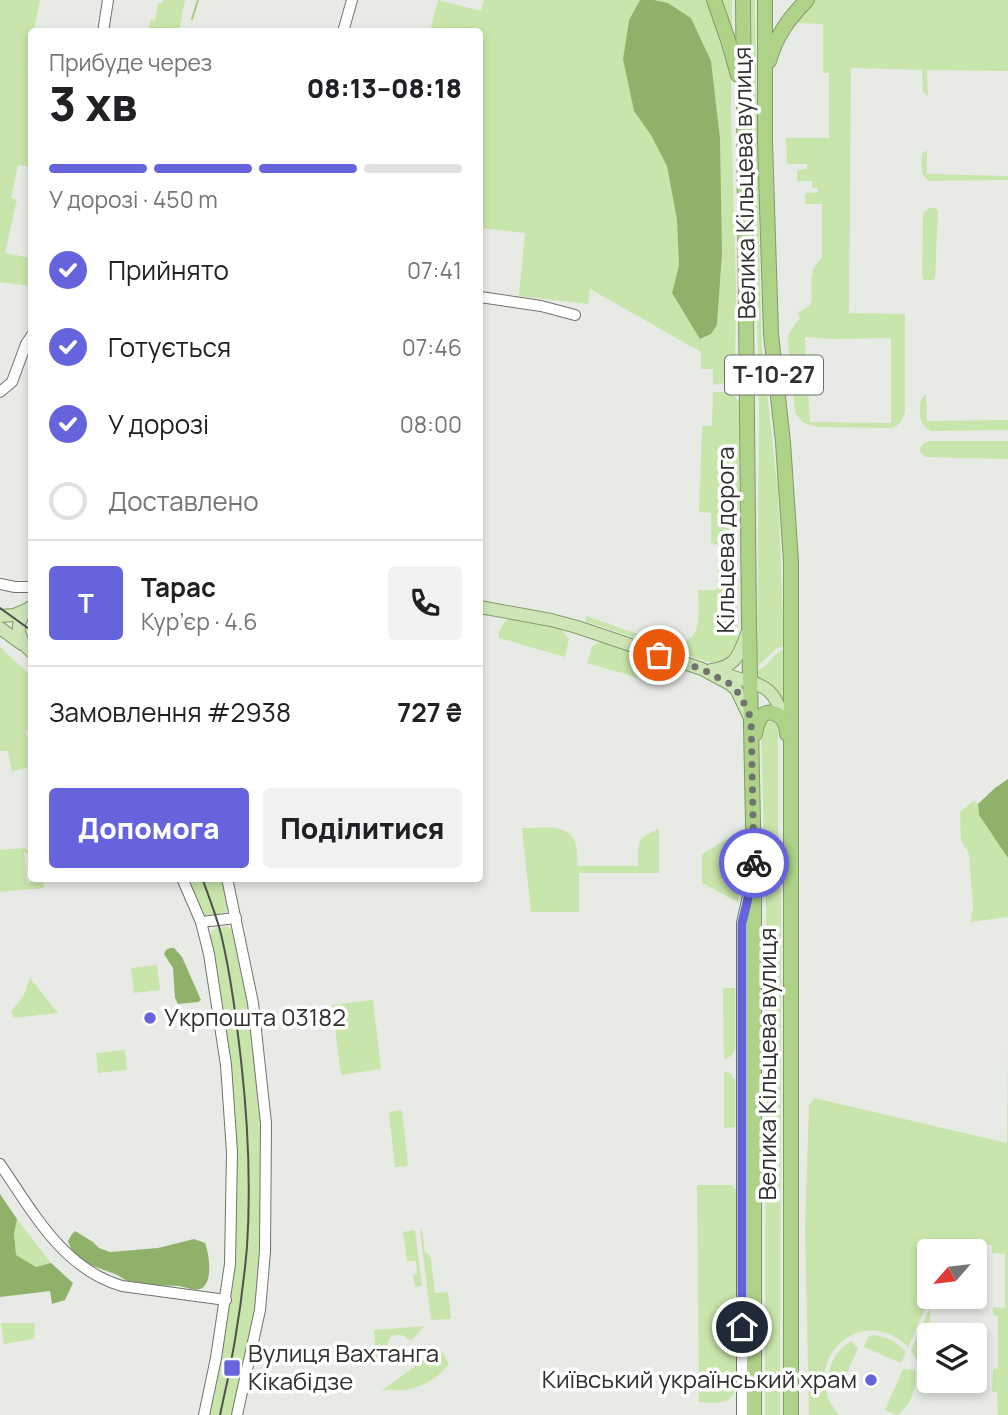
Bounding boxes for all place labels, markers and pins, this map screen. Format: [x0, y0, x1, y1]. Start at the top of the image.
pin [629, 625, 689, 685]
place label: Укрпошта 03182 [164, 1000, 346, 1033]
marker: Укрпошта 03182 [142, 1010, 158, 1026]
pin [712, 1297, 772, 1357]
place label: Вулиця Вахтанга Кікабідзе [248, 1336, 439, 1397]
marker: Вулиця Вахтанга Кікабідзе [222, 1358, 242, 1378]
place label: Київський український храм [542, 1362, 857, 1395]
marker: Київський український храм [863, 1372, 879, 1388]

